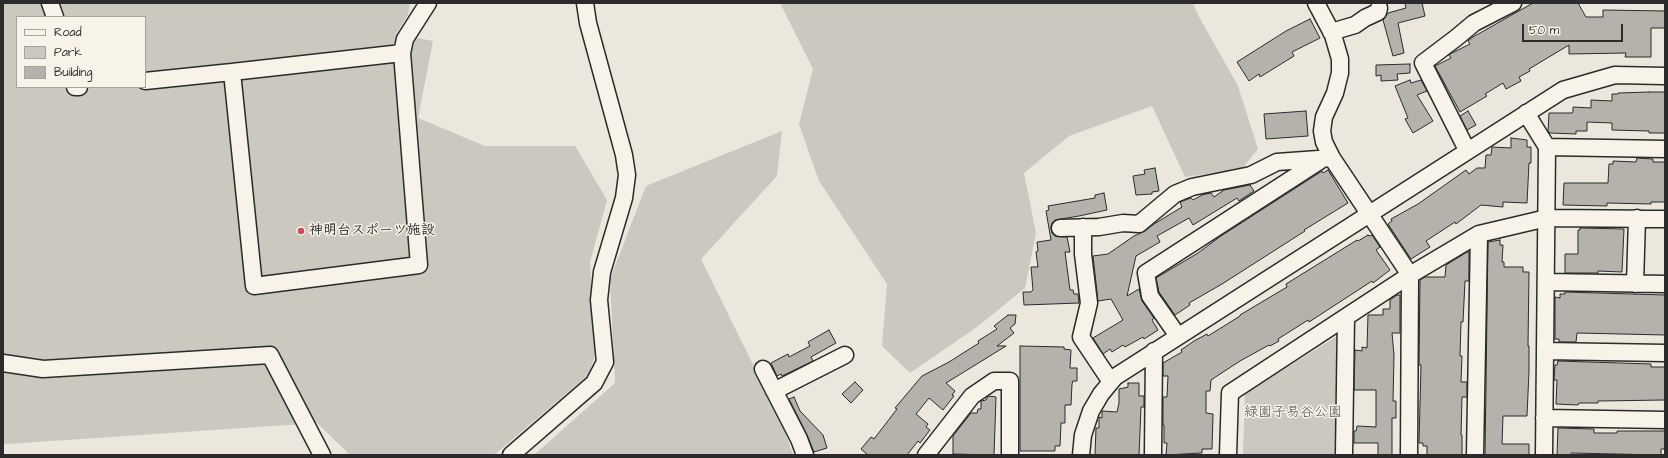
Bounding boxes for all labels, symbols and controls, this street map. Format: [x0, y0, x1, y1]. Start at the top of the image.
legend [16, 16, 146, 88]
scale bar [1524, 16, 1625, 42]
text: 50 m [1529, 22, 1559, 39]
text: Road [54, 24, 82, 41]
text: Park [54, 44, 82, 61]
text: Building [54, 64, 92, 81]
place label: 神明台スポーツ施設 [309, 223, 435, 239]
marker: 神明台スポーツ施設 [296, 226, 306, 236]
park label: 緑園子易谷公園 [1244, 405, 1342, 421]

